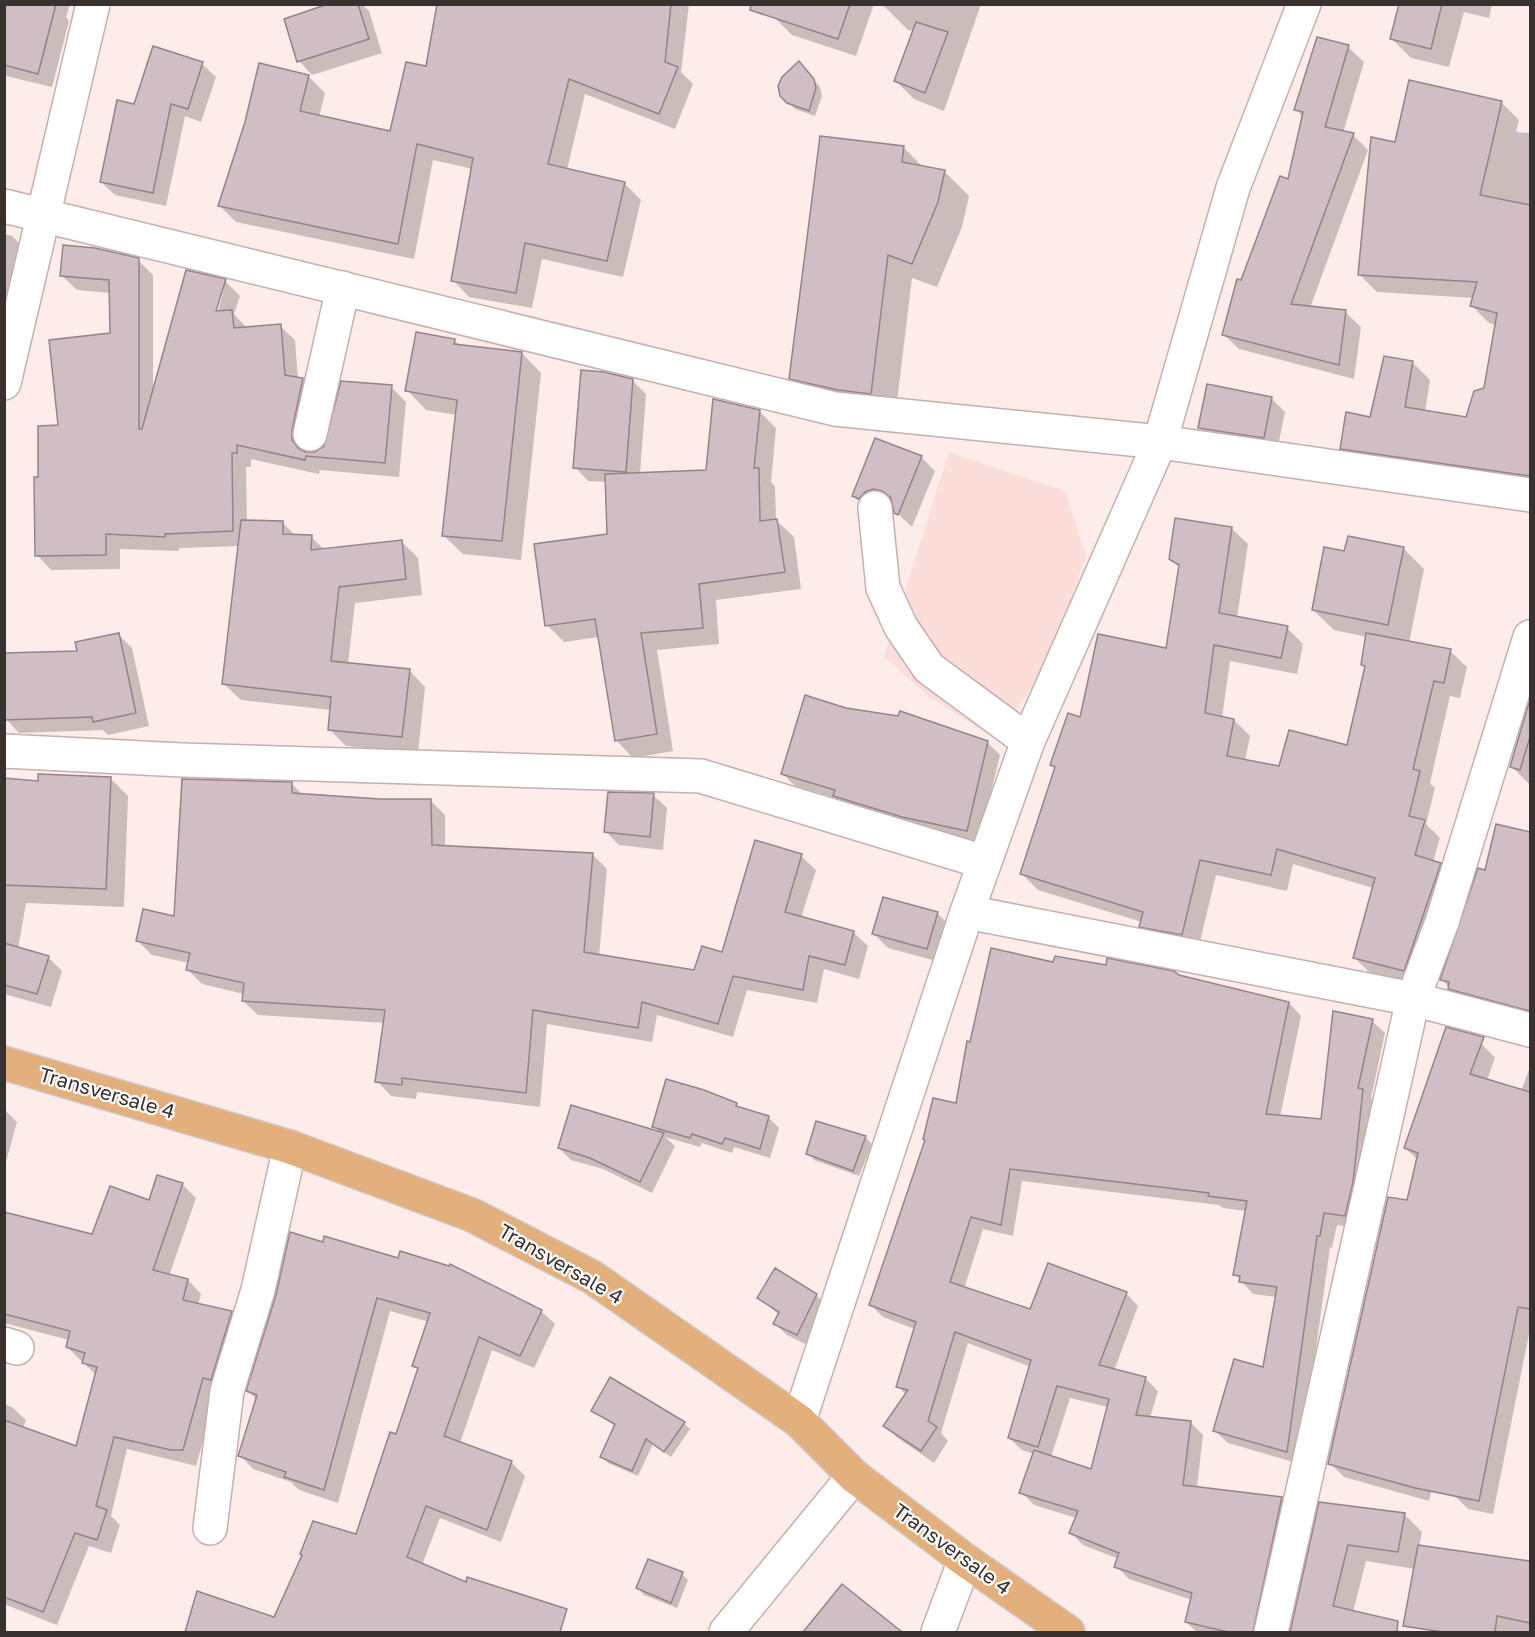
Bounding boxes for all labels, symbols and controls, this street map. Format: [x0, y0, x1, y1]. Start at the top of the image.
street label: Transversale 4 [37, 1061, 178, 1123]
street label: Transversale 4 [495, 1218, 628, 1308]
street label: Transversale 4 [889, 1497, 1016, 1599]

